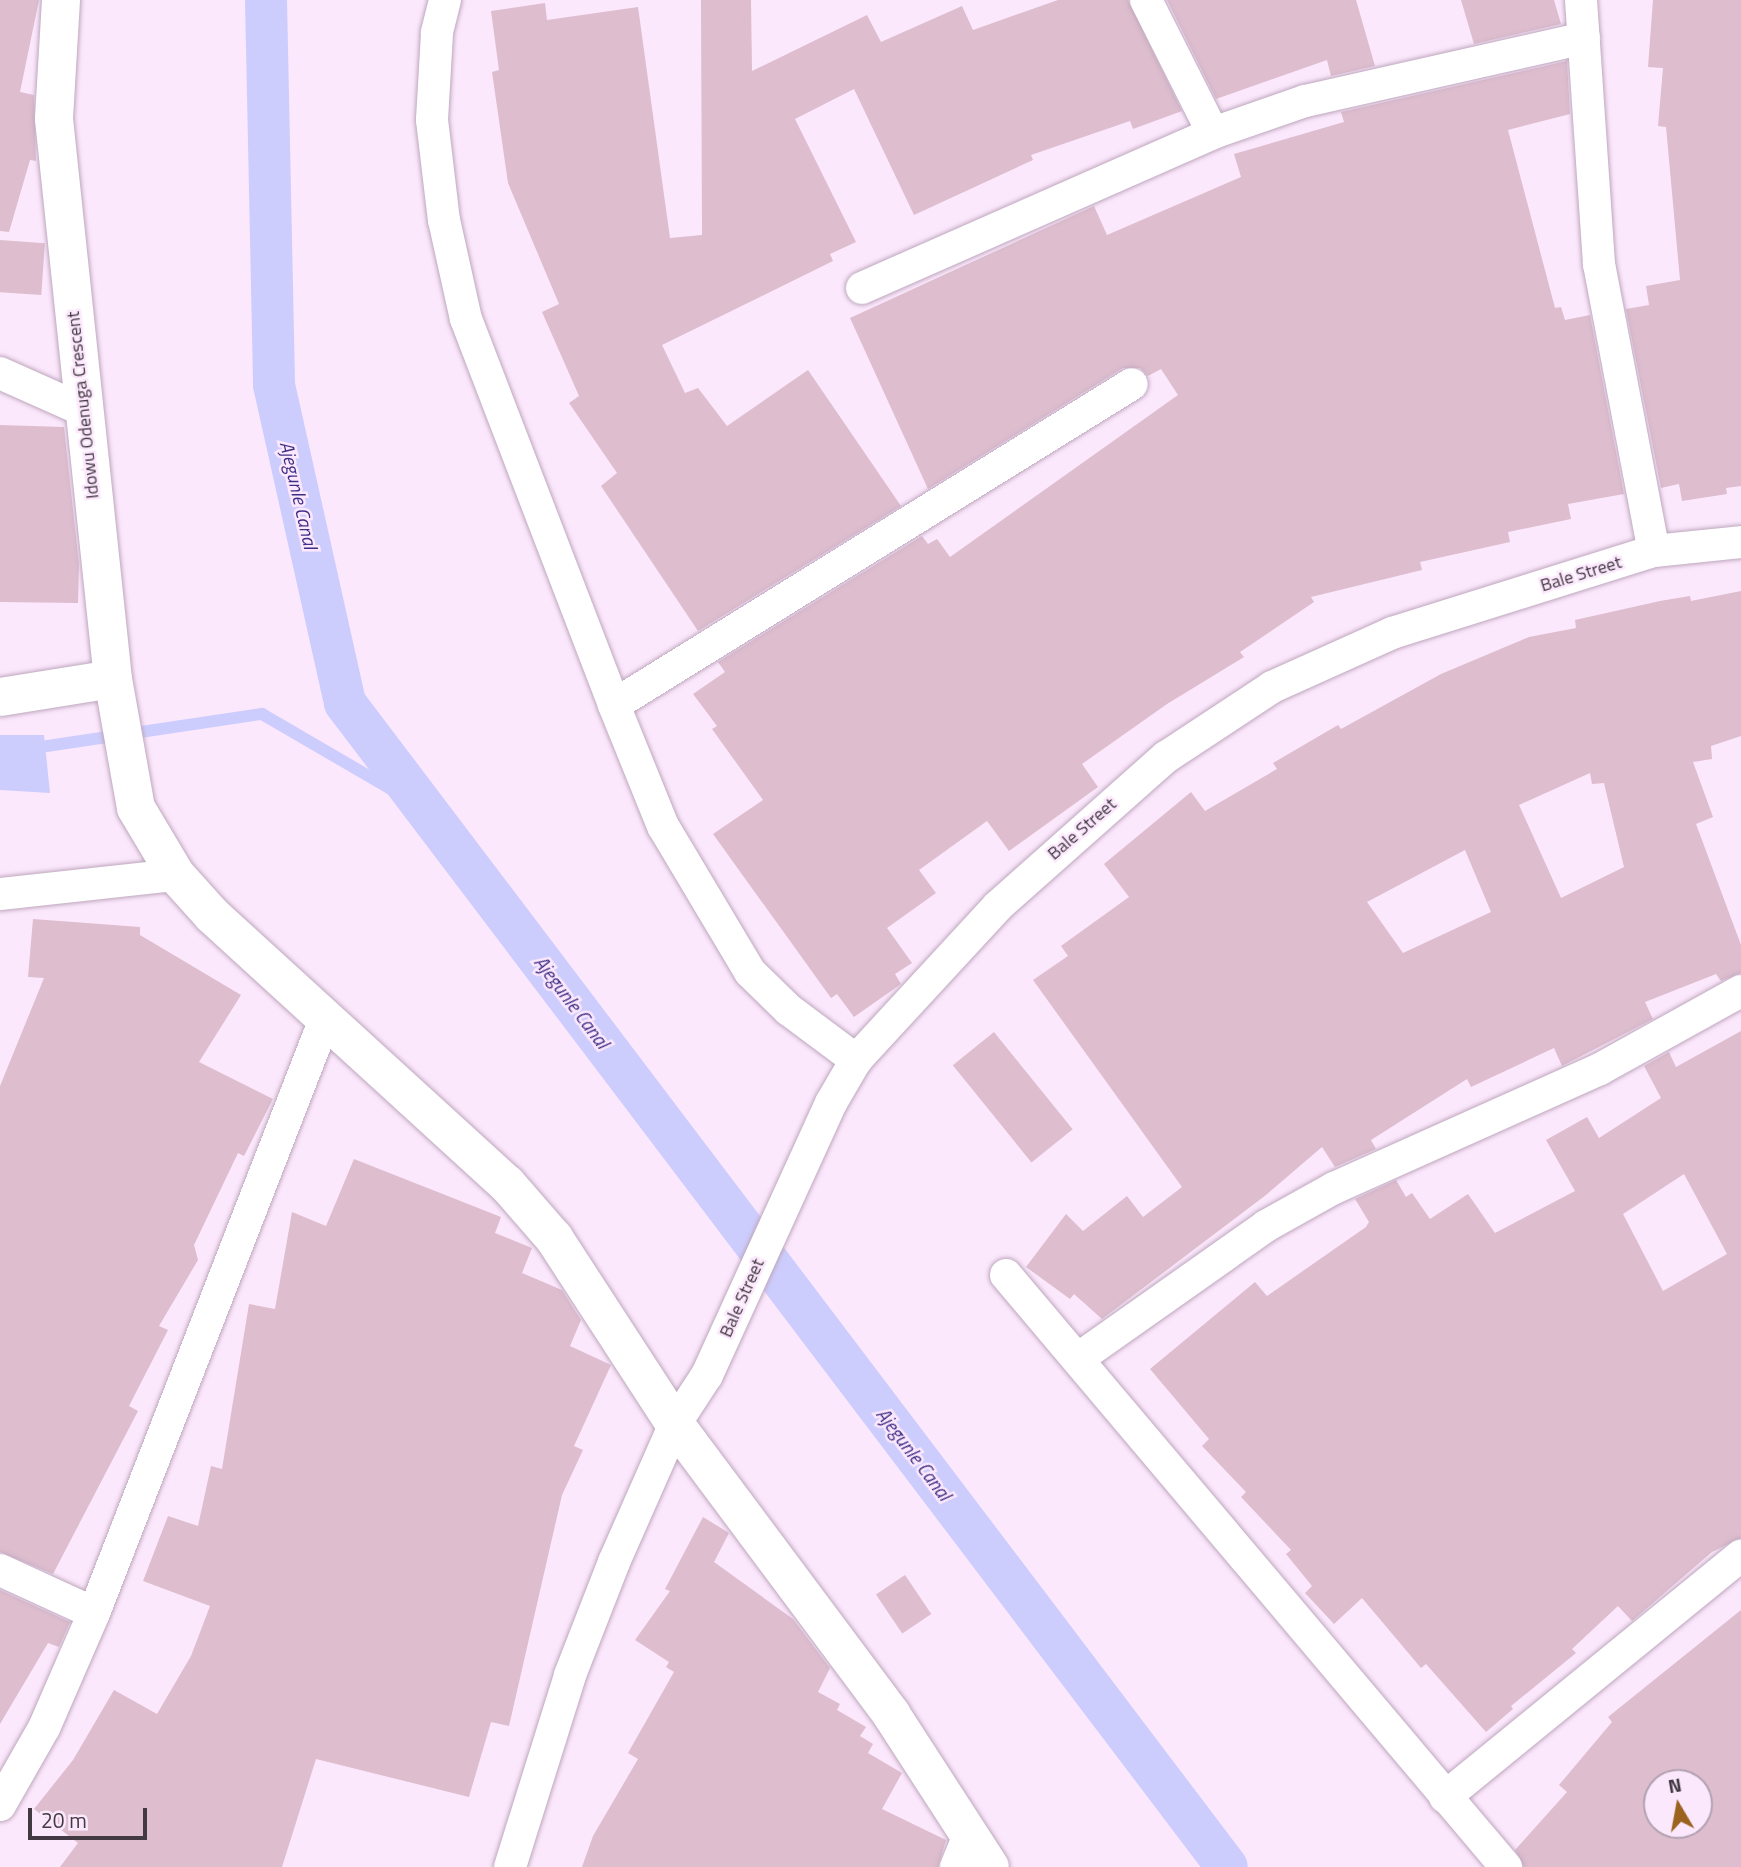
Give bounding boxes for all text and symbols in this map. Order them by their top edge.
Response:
street label: Idowu Odenuga Crescent [62,310,104,500]
water label: Ajegunle Canal [276,439,322,551]
street label: Bale Street [1538,551,1624,597]
street label: Bale Street [1043,793,1121,865]
water label: Ajegunle Canal [530,951,614,1053]
street label: Bale Street [715,1255,769,1341]
water label: Ajegunle Canal [872,1403,956,1505]
north arrow [1643,1769,1713,1839]
text: N [1666,1769,1684,1800]
scale bar [32,1794,150,1838]
text: 20 m [41,1804,87,1836]

